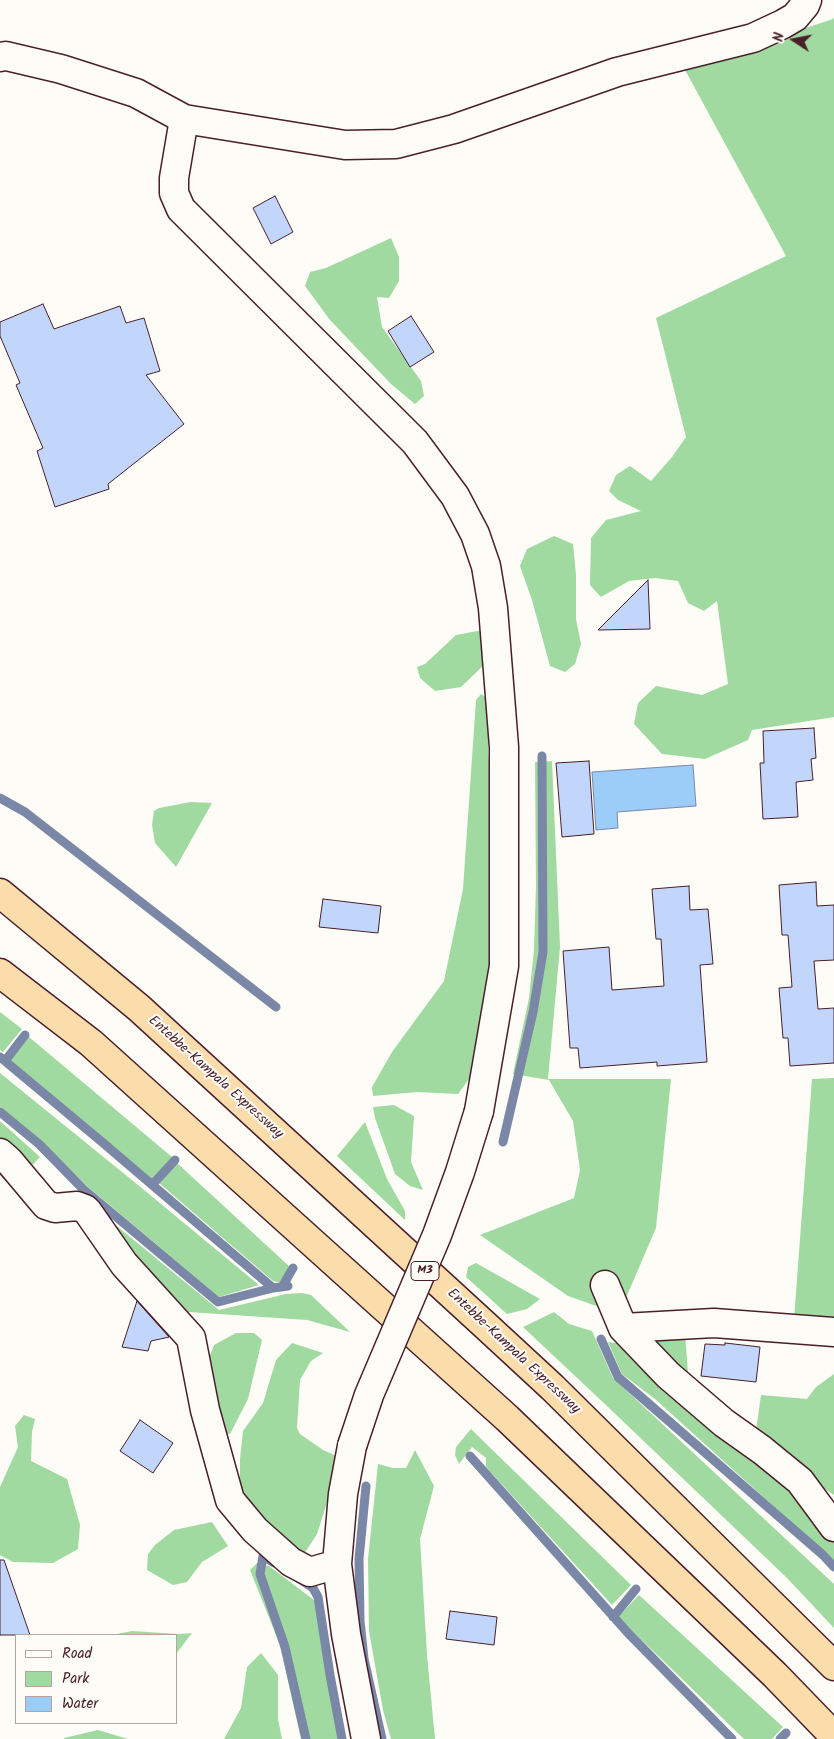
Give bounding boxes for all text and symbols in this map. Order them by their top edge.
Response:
north arrow [769,15,819,65]
text: N [768,31,791,44]
street label: Entebbe-Kampala Expressway [144,1013,286,1143]
road number: M3 [411,1262,439,1280]
street label: Entebbe-Kampala Expressway [443,1286,583,1418]
legend [15,1634,178,1724]
text: Road [62,1642,92,1666]
text: Park [62,1667,89,1691]
text: Water [62,1692,98,1716]

